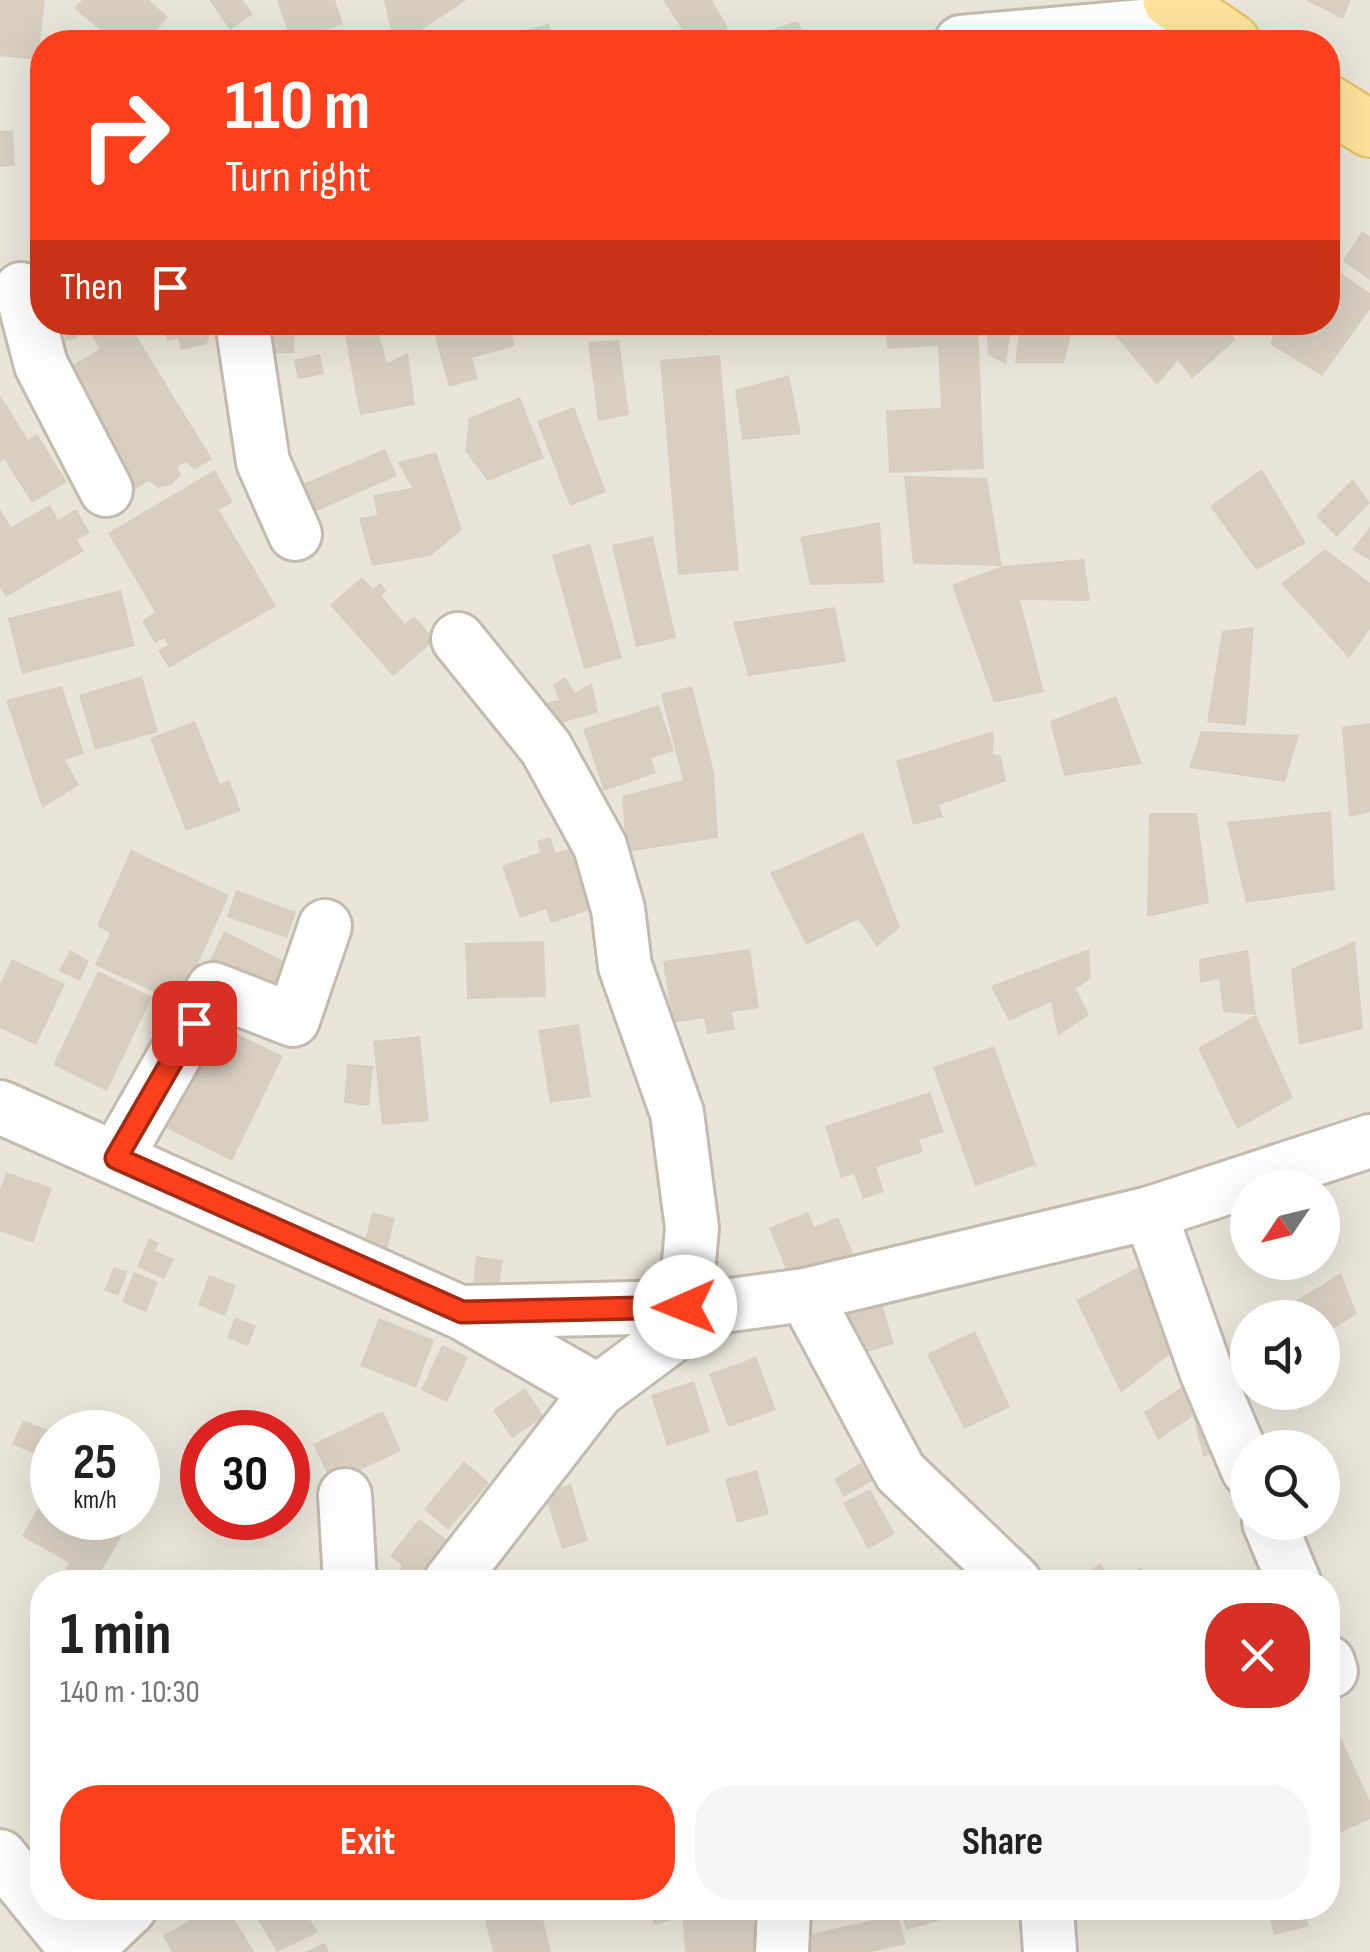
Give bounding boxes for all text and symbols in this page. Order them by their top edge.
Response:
text: 110 m [225,65,371,149]
icon: right [60,70,190,200]
text: Turn right [225,150,371,205]
icon: arrive [143,260,198,315]
text: Then [60,265,123,310]
pin [152,981,237,1066]
icon: arrive [167,996,222,1051]
north arrow [1230,1170,1340,1280]
map controls [1230,1170,1340,1540]
position arrow [633,1255,737,1359]
button: sound [1230,1300,1340,1410]
speed limit sign: 30 [180,1410,310,1540]
button: search [1230,1430,1340,1540]
text: 25 [73,1433,117,1493]
text: km/h [73,1485,117,1516]
text: 1 min [60,1599,172,1671]
button: close [1205,1603,1310,1708]
text: 140 m · 10:30 [60,1673,200,1712]
button: Exit [60,1785,675,1900]
button: Share [695,1785,1310,1900]

